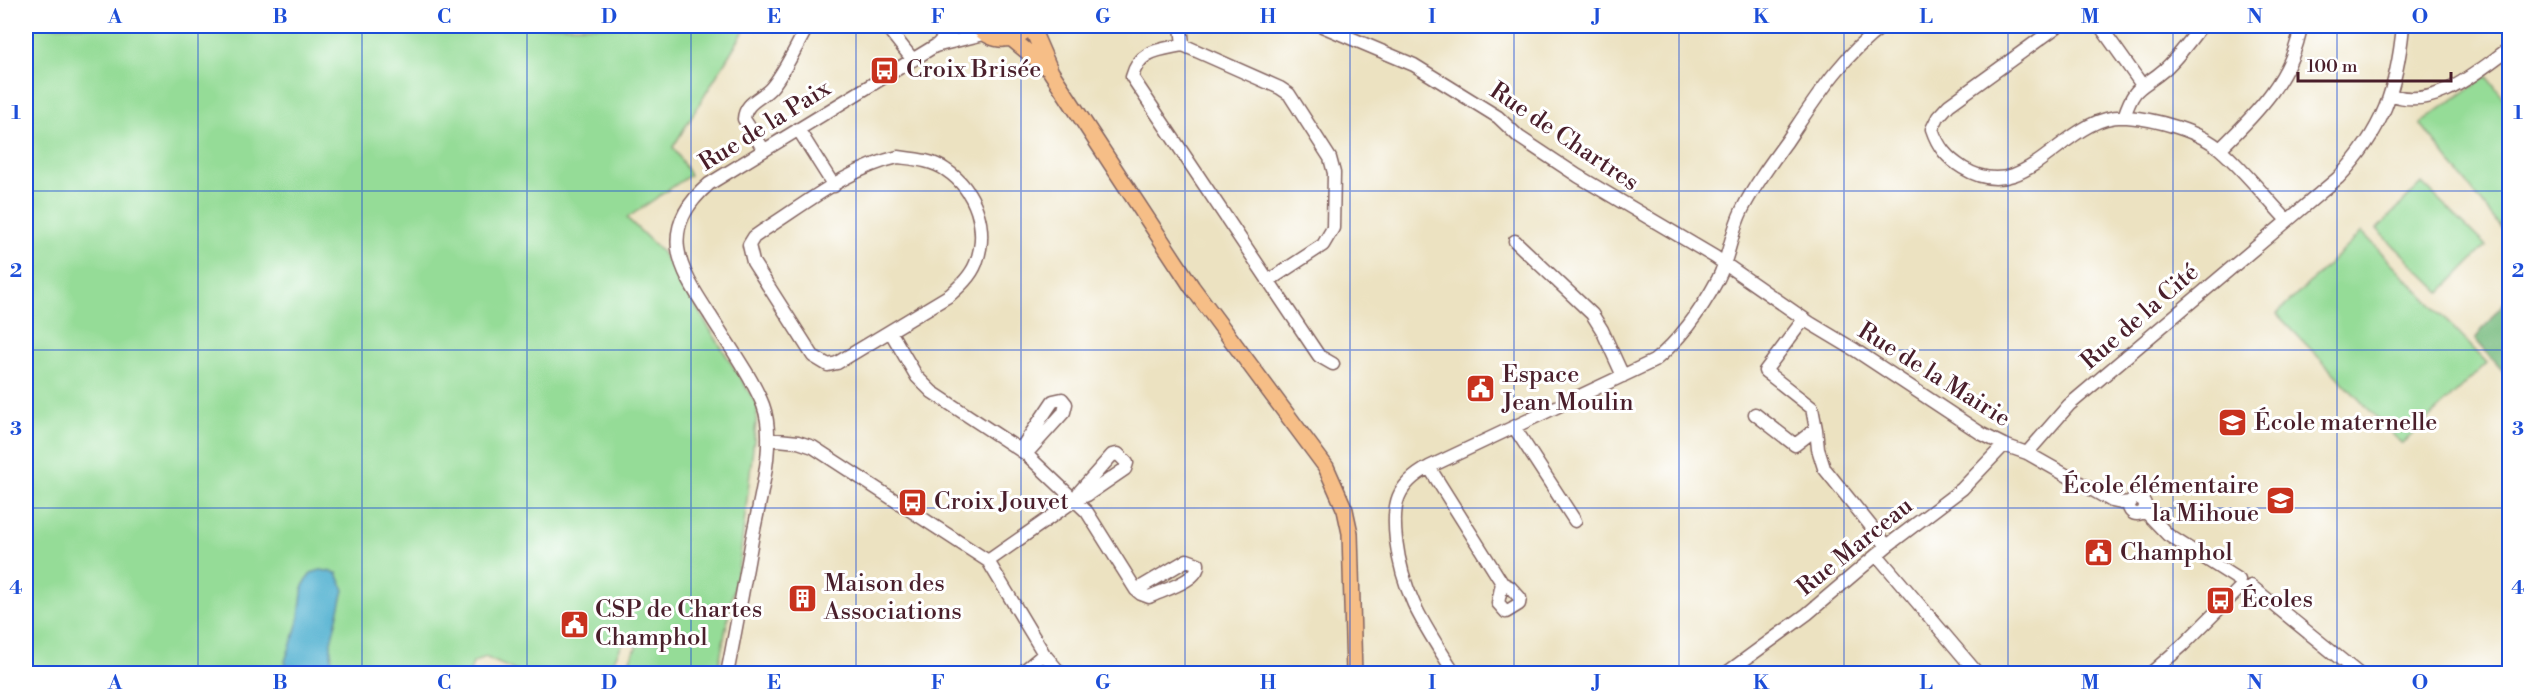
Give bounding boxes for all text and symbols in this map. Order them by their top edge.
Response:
text: A [107,5,123,30]
text: B [272,5,288,30]
text: C [437,5,451,30]
text: D [601,5,617,30]
text: E [767,5,781,30]
text: F [931,5,945,30]
text: G [1095,5,1111,30]
text: H [1260,5,1277,30]
text: I [1428,5,1436,30]
text: J [1590,5,1601,30]
text: K [1753,5,1770,30]
text: L [1919,5,1933,30]
text: M [2081,5,2100,30]
text: N [2247,5,2263,30]
text: O [2412,5,2428,30]
scale bar [2298,45,2451,83]
bus stop icon: Croix Brisée [869,54,901,86]
place label: Croix Brisée [906,55,1041,85]
text: 100 m [2307,55,2358,78]
street label: Rue de la Paix [694,73,837,178]
street label: Rue de Chartres [1484,76,1644,198]
text: 1 [11,101,21,126]
text: 1 [2513,101,2523,126]
street label: Rue de la Cité [2075,258,2205,376]
text: 2 [10,259,22,284]
text: 2 [2512,259,2524,284]
street label: Rue de la Mairie [1852,316,2016,434]
place label: Espace Jean Moulin [1501,360,1634,418]
public building icon: Espace Jean Moulin [1465,373,1497,405]
school or university icon: École maternelle [2217,407,2249,439]
place label: École maternelle [2254,407,2437,438]
text: 3 [10,417,22,442]
text: 3 [2512,417,2524,442]
place label: École élémentaire la Mihoue [2063,470,2259,529]
school or university icon: École élémentaire la Mihoue [2264,484,2296,516]
bus stop icon: Croix Jouvet [897,486,929,518]
place label: Croix Jouvet [934,487,1069,517]
street label: Rue Marceau [1791,491,1919,603]
public building icon: Champhol [2083,537,2115,569]
place label: Champhol [2120,538,2233,568]
place label: Maison des Associations [823,569,962,627]
text: 4 [9,576,23,601]
text: 4 [2511,576,2525,601]
building icon: Maison des Associations [787,582,819,614]
bus stop icon: Écoles [2204,584,2236,616]
place label: Écoles [2241,584,2313,615]
place label: CSP de Chartes Champhol [595,595,762,653]
public building icon: CSP de Chartes Champhol [558,608,590,640]
text: A [107,671,123,696]
text: B [272,671,288,696]
text: C [437,671,451,696]
text: D [601,671,617,696]
text: E [767,671,781,696]
text: F [931,671,945,696]
text: G [1095,671,1111,696]
text: H [1260,671,1277,696]
text: I [1428,671,1436,696]
text: J [1590,671,1601,696]
text: K [1753,671,1770,696]
text: L [1919,671,1933,696]
text: M [2081,671,2100,696]
text: N [2247,671,2263,696]
text: O [2412,671,2428,696]

